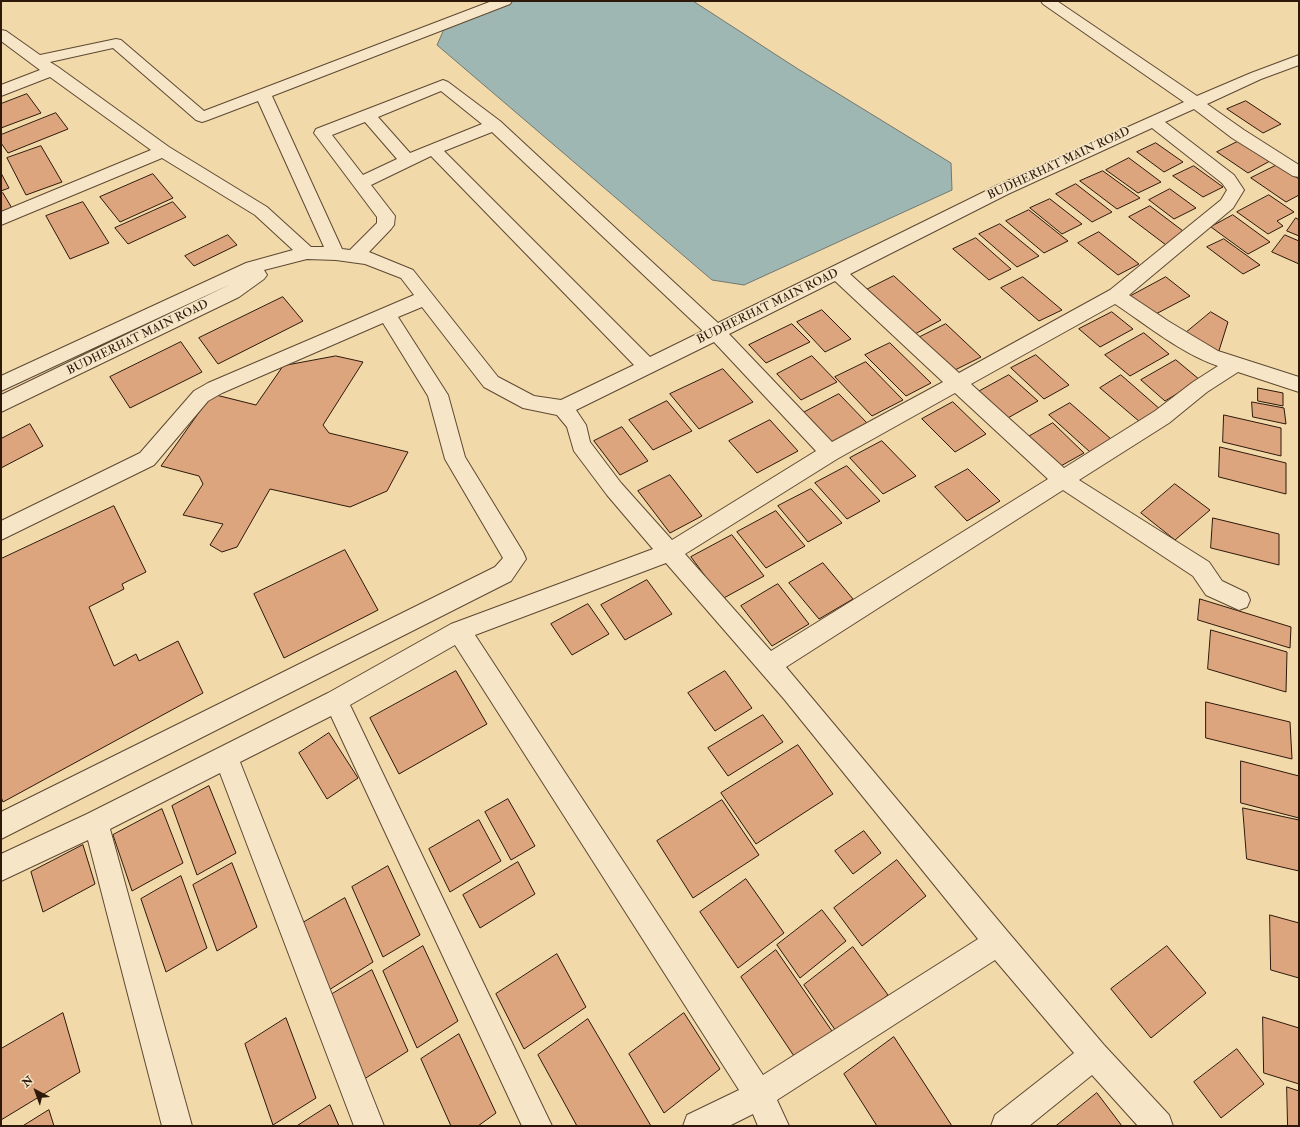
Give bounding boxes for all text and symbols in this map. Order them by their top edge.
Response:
street label: BUDHERHAT MAIN ROAD [985,125,1133,203]
street label: BUDHERHAT MAIN ROAD [695,266,841,348]
street label: BUDHERHAT MAIN ROAD [65,297,211,379]
north arrow [16,1071,56,1111]
text: N [20,1073,36,1090]

